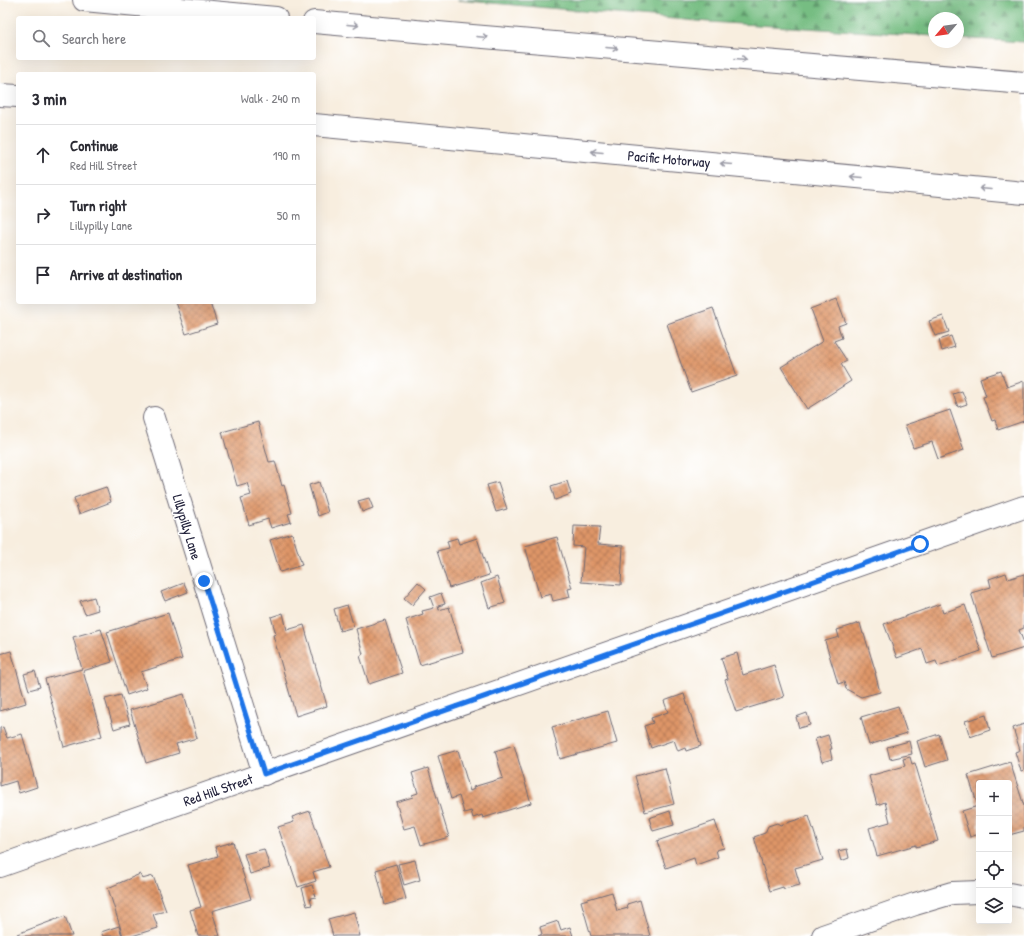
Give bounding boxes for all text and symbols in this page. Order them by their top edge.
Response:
north arrow [928,12,964,48]
search box [16,16,316,60]
one-way arrow [346,22,359,29]
icon: search [30,27,52,49]
text: Search here [62,28,126,49]
one-way arrow [475,34,488,41]
one-way arrow [605,45,618,52]
one-way arrow [734,56,747,63]
text: 3 min [32,87,67,110]
text: Walk · 240 m [241,89,300,107]
text: Continue [70,135,118,156]
icon: ahead [32,144,54,166]
street label: Pacific Motorway [627,145,711,173]
text: 190 m [273,146,300,164]
one-way arrow [591,148,604,156]
text: Red Hill Street [70,156,137,174]
one-way arrow [720,161,733,168]
one-way arrow [850,173,863,180]
one-way arrow [979,186,992,193]
text: Turn right [70,195,126,216]
icon: right [32,204,54,226]
text: 50 m [277,206,300,224]
text: Lillypilly Lane [70,216,132,234]
icon: arrive [32,264,54,286]
text: Arrive at destination [70,264,182,285]
street label: Lillypilly Lane [168,492,207,562]
route start [911,535,929,553]
route end [195,572,213,590]
street label: Red Hill Street [181,769,255,810]
map controls [976,780,1012,924]
button: + [976,780,1012,816]
button: − [976,816,1012,852]
button: locate [976,852,1012,888]
button: layers [976,888,1012,924]

